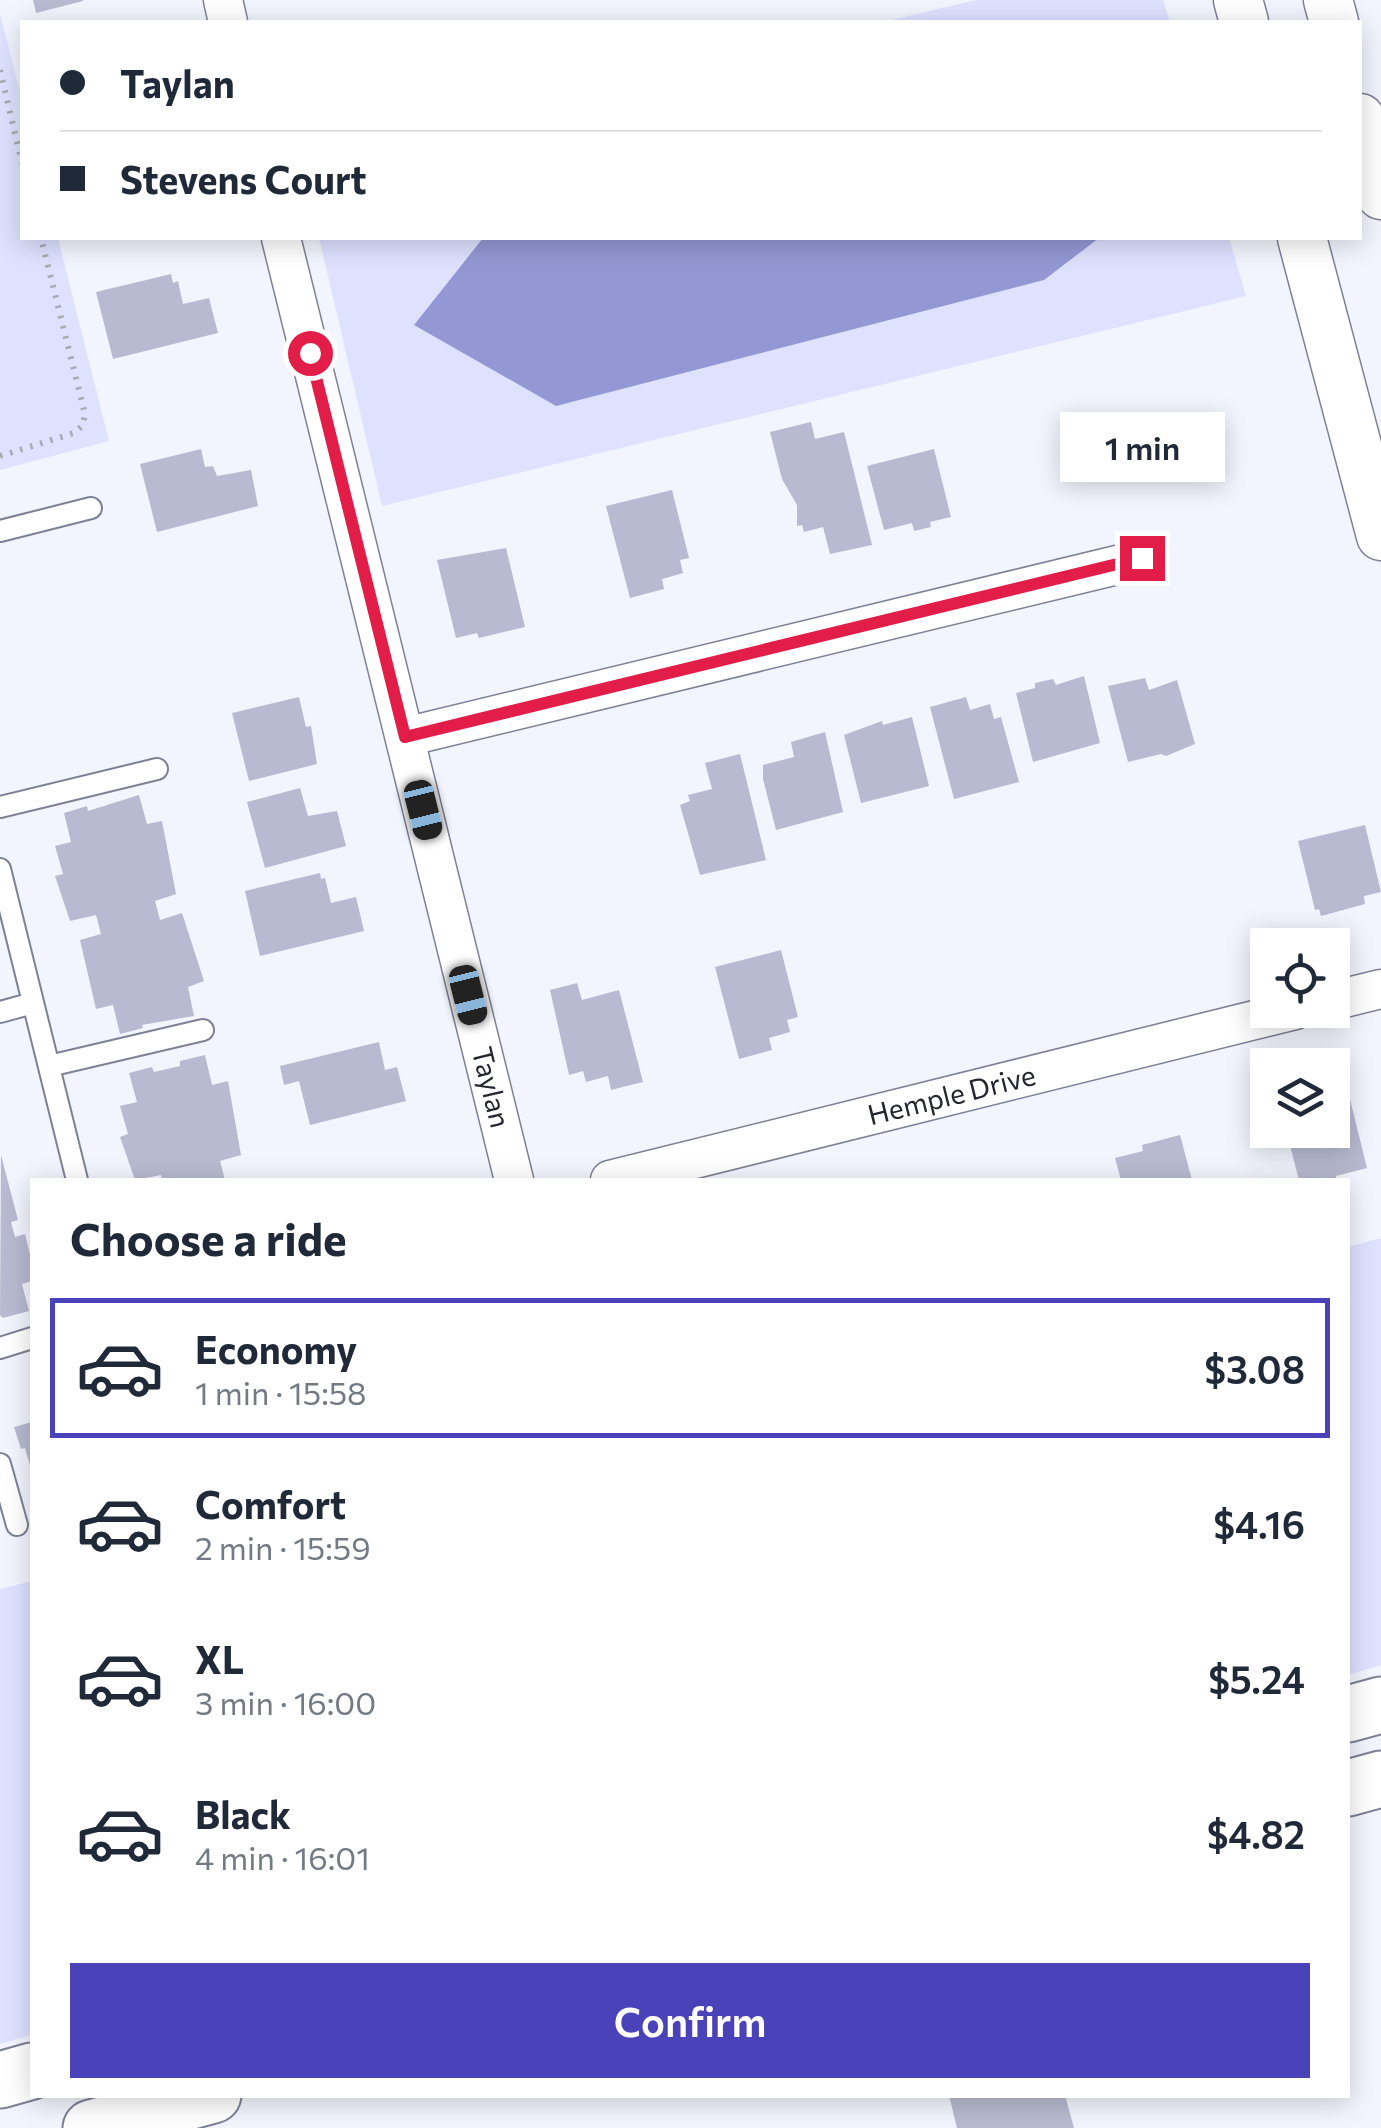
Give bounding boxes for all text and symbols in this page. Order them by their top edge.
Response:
text: Taylan [120,59,235,106]
text: Stevens Court [120,155,367,202]
route start [288,331,333,376]
callout: 1 min [1060,413,1224,483]
text: 1 min [1105,427,1180,467]
route end [1120,536,1165,581]
car [401,777,445,843]
map controls [1250,928,1350,1148]
button: locate [1250,928,1350,1028]
car [446,962,490,1028]
street label: Taylan [466,1043,518,1131]
button: layers [1250,1048,1350,1148]
street label: Hemple Drive [864,1057,1039,1131]
text: Choose a ride [70,1210,347,1265]
icon: car [75,1323,165,1413]
text: Economy [195,1325,357,1372]
text: $3.08 [1204,1345,1305,1392]
text: 1 min · 15:58 [195,1372,367,1412]
icon: car [75,1478,165,1568]
text: Comfort [195,1480,346,1527]
text: $4.16 [1213,1500,1305,1547]
text: 2 min · 15:59 [195,1527,371,1567]
icon: car [75,1633,165,1723]
text: XL [195,1635,244,1682]
text: $5.24 [1208,1655,1305,1702]
text: 3 min · 16:00 [195,1682,376,1722]
icon: car [75,1788,165,1878]
text: Black [195,1790,291,1837]
text: $4.82 [1207,1810,1305,1857]
text: 4 min · 16:01 [195,1837,370,1877]
button: Confirm [70,1963,1310,2078]

